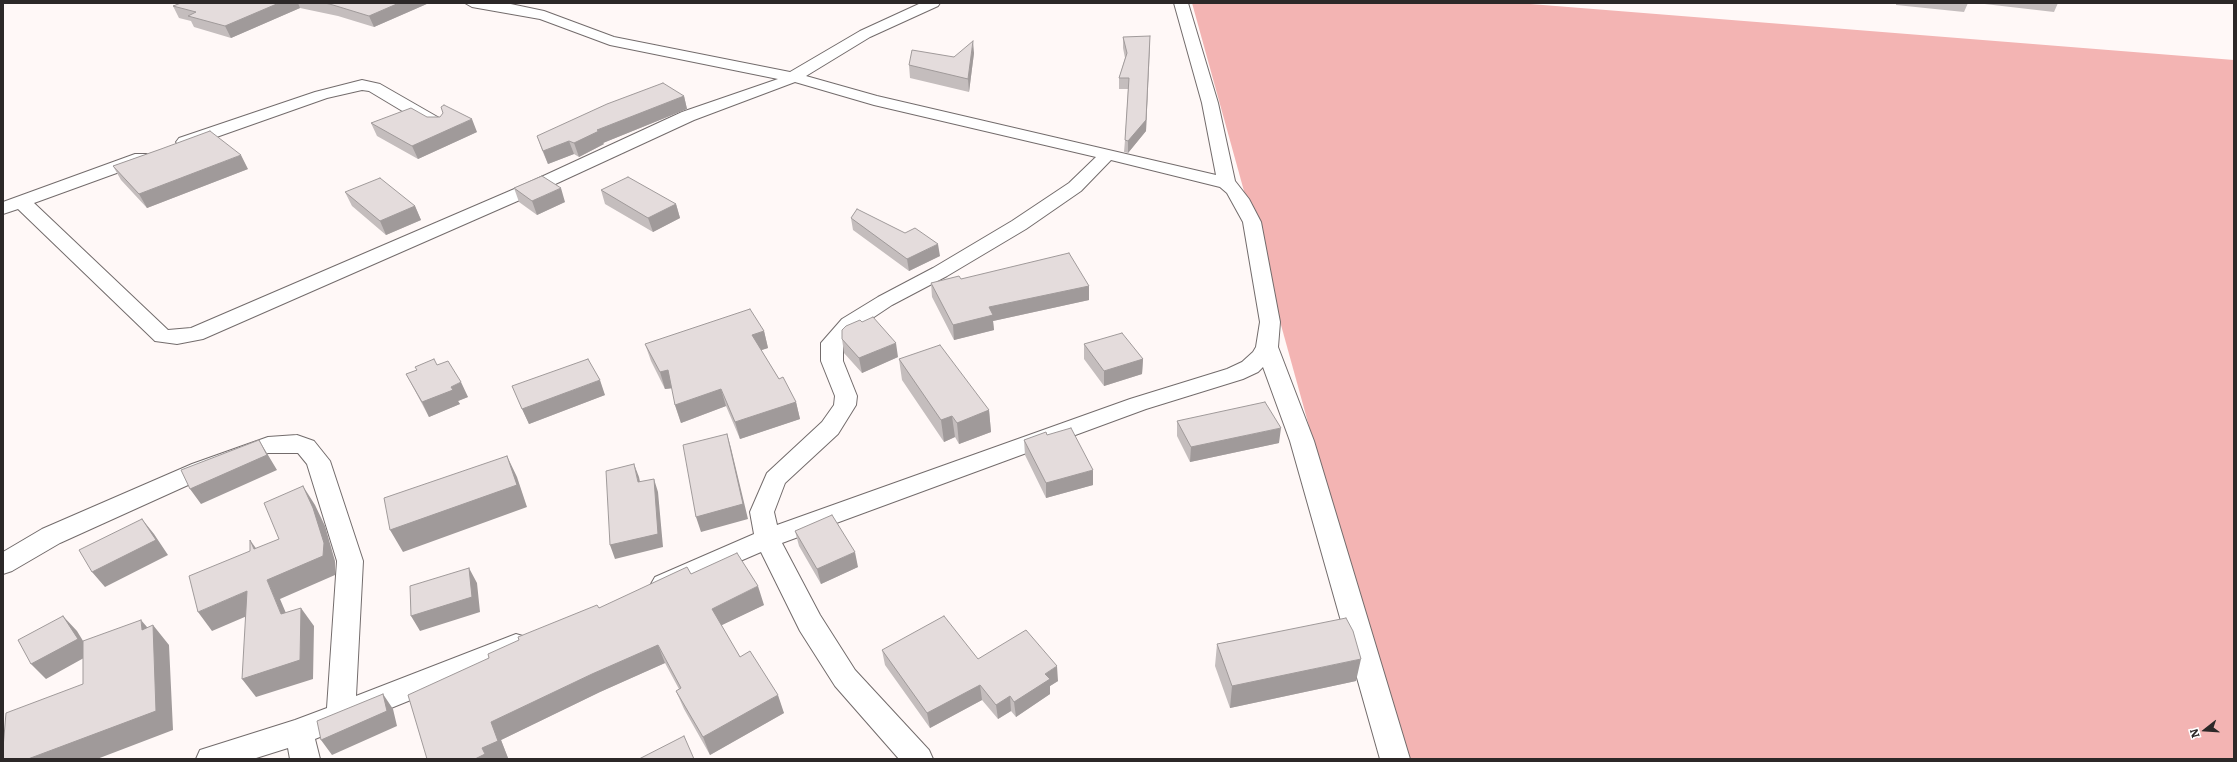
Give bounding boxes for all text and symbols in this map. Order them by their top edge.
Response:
north arrow [2185,710,2225,750]
text: N [2185,727,2203,740]

